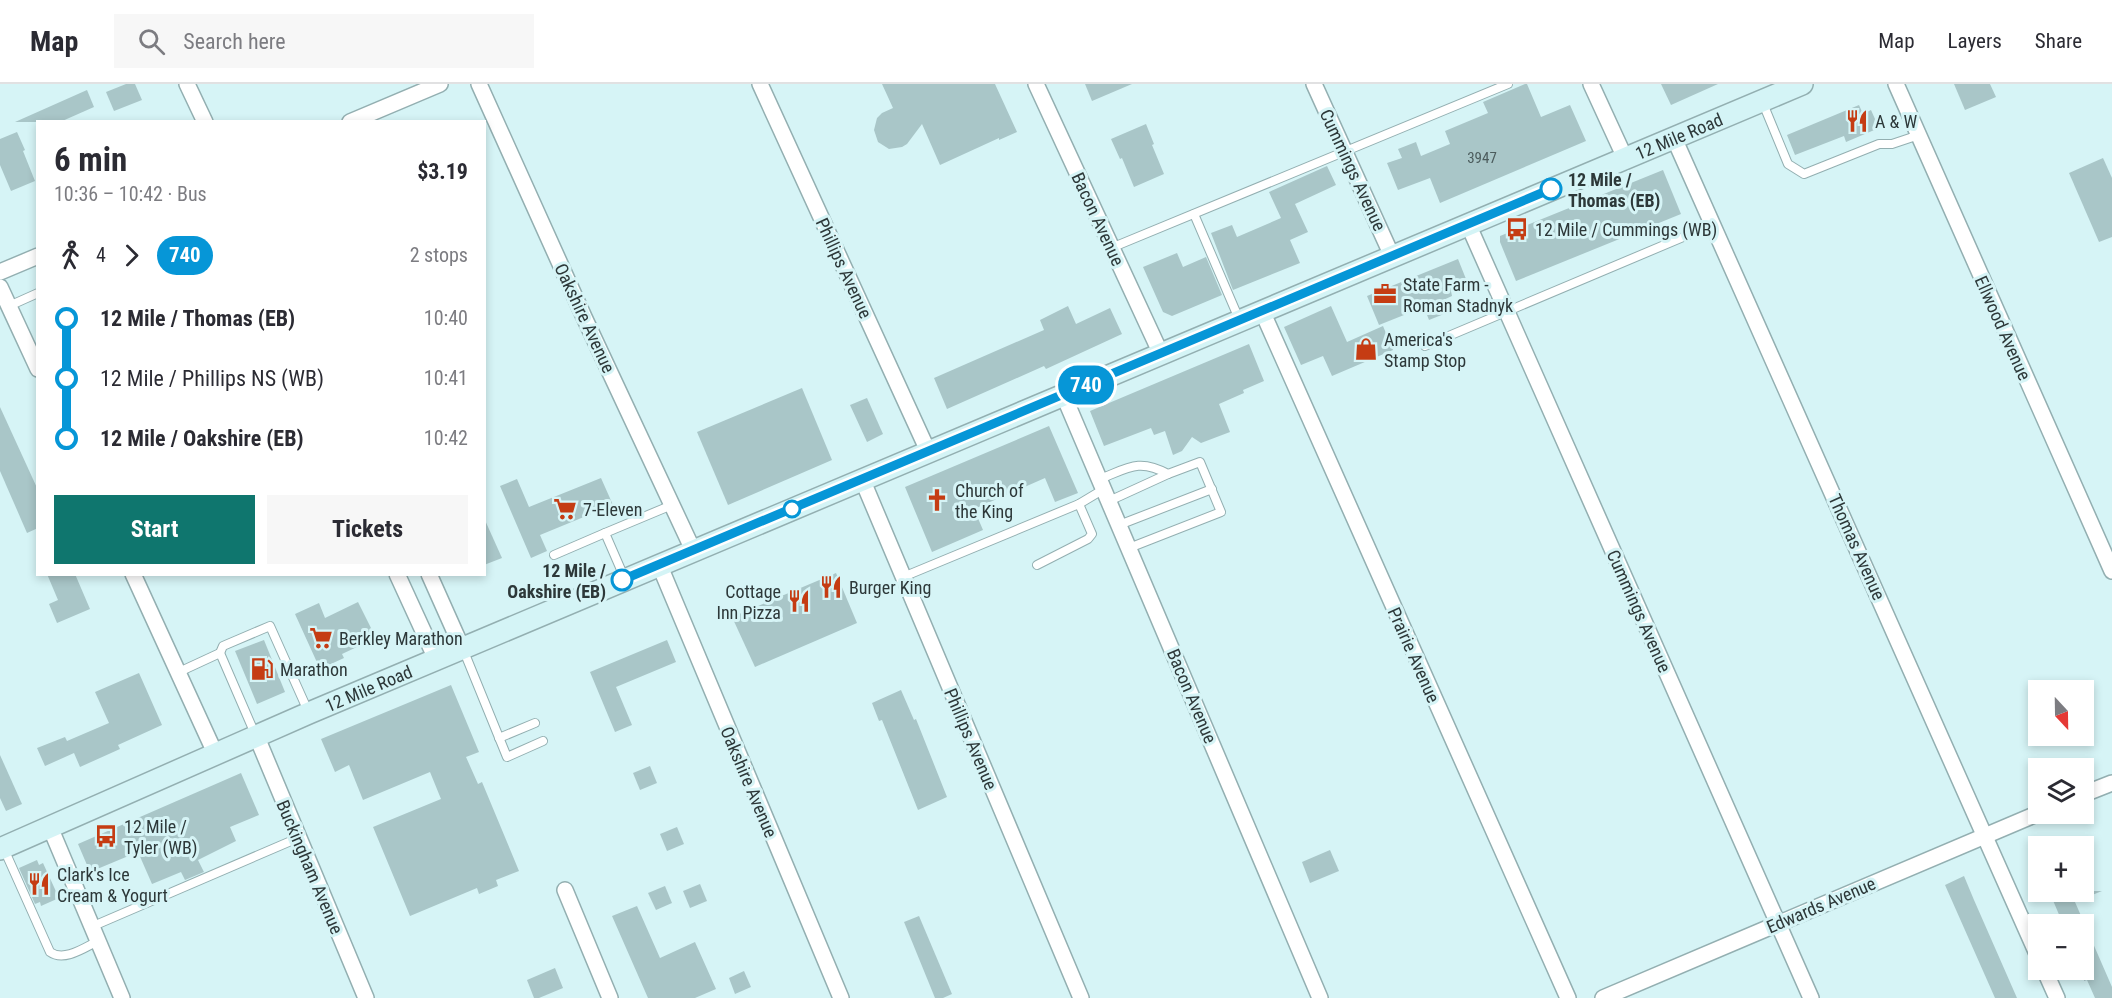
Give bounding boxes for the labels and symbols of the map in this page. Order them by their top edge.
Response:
street label: Cummings Avenue [1316,106,1390,234]
street label: 12 Mile Road [1632,108,1726,164]
restaurant icon: A & W [1844,108,1870,134]
place label: A & W [1875,111,1917,132]
house number: 3947 [1467,149,1497,167]
street label: Bacon Avenue [1067,169,1129,269]
place label: 12 Mile / Thomas (EB) [1568,169,1660,212]
marker: 12 Mile / Thomas (EB) [1540,178,1562,200]
street label: Phillips Avenue [812,215,876,321]
bus stop icon: 12 Mile / Cummings (WB) [1504,216,1530,242]
place label: 12 Mile / Cummings (WB) [1535,219,1717,241]
street label: Oakshire Avenue [550,260,620,376]
street label: Ellwood Avenue [1971,273,2035,383]
place label: State Farm - Roman Stadnyk [1403,274,1513,316]
office icon: State Farm - Roman Stadnyk [1372,281,1398,307]
place label: America's Stamp Stop [1384,329,1466,371]
shop icon: America's Stamp Stop [1353,336,1379,362]
line badge: 740 [1052,366,1120,404]
place label: Church of the King [955,480,1024,522]
church icon: Church of the King [924,487,950,513]
street label: Thomas Avenue [1824,491,1890,603]
supermarket icon: 7-Eleven [552,496,578,522]
place label: 7-Eleven [583,499,643,520]
unlabelled marker [783,500,801,518]
street label: Cummings Avenue [1603,546,1675,676]
place label: 12 Mile / Oakshire (EB) [507,560,606,603]
marker: 12 Mile / Oakshire (EB) [611,569,633,591]
restaurant icon: Burger King [818,574,844,600]
place label: Burger King [849,577,931,598]
place label: Cottage Inn Pizza [716,581,781,623]
restaurant icon: Cottage Inn Pizza [786,588,812,614]
street label: Prairie Avenue [1384,604,1444,706]
supermarket icon: Berkley Marathon [308,625,334,651]
place label: Berkley Marathon [339,628,463,649]
street label: Bacon Avenue [1163,646,1221,746]
fuel station icon: Marathon [249,656,275,682]
place label: Marathon [280,659,348,680]
street label: 12 Mile Road [322,660,415,716]
north arrow [2028,680,2094,746]
street label: Phillips Avenue [940,685,1002,793]
street label: Oakshire Avenue [716,723,782,841]
street label: Buckingham Avenue [272,797,348,937]
place label: 12 Mile / Tyler (WB) [124,816,198,859]
bus stop icon: 12 Mile / Tyler (WB) [93,823,119,849]
place label: Clark's Ice Cream & Yogurt [57,864,168,906]
restaurant icon: Clark's Ice Cream & Yogurt [26,871,52,897]
street label: Edwards Avenue [1763,873,1879,937]

